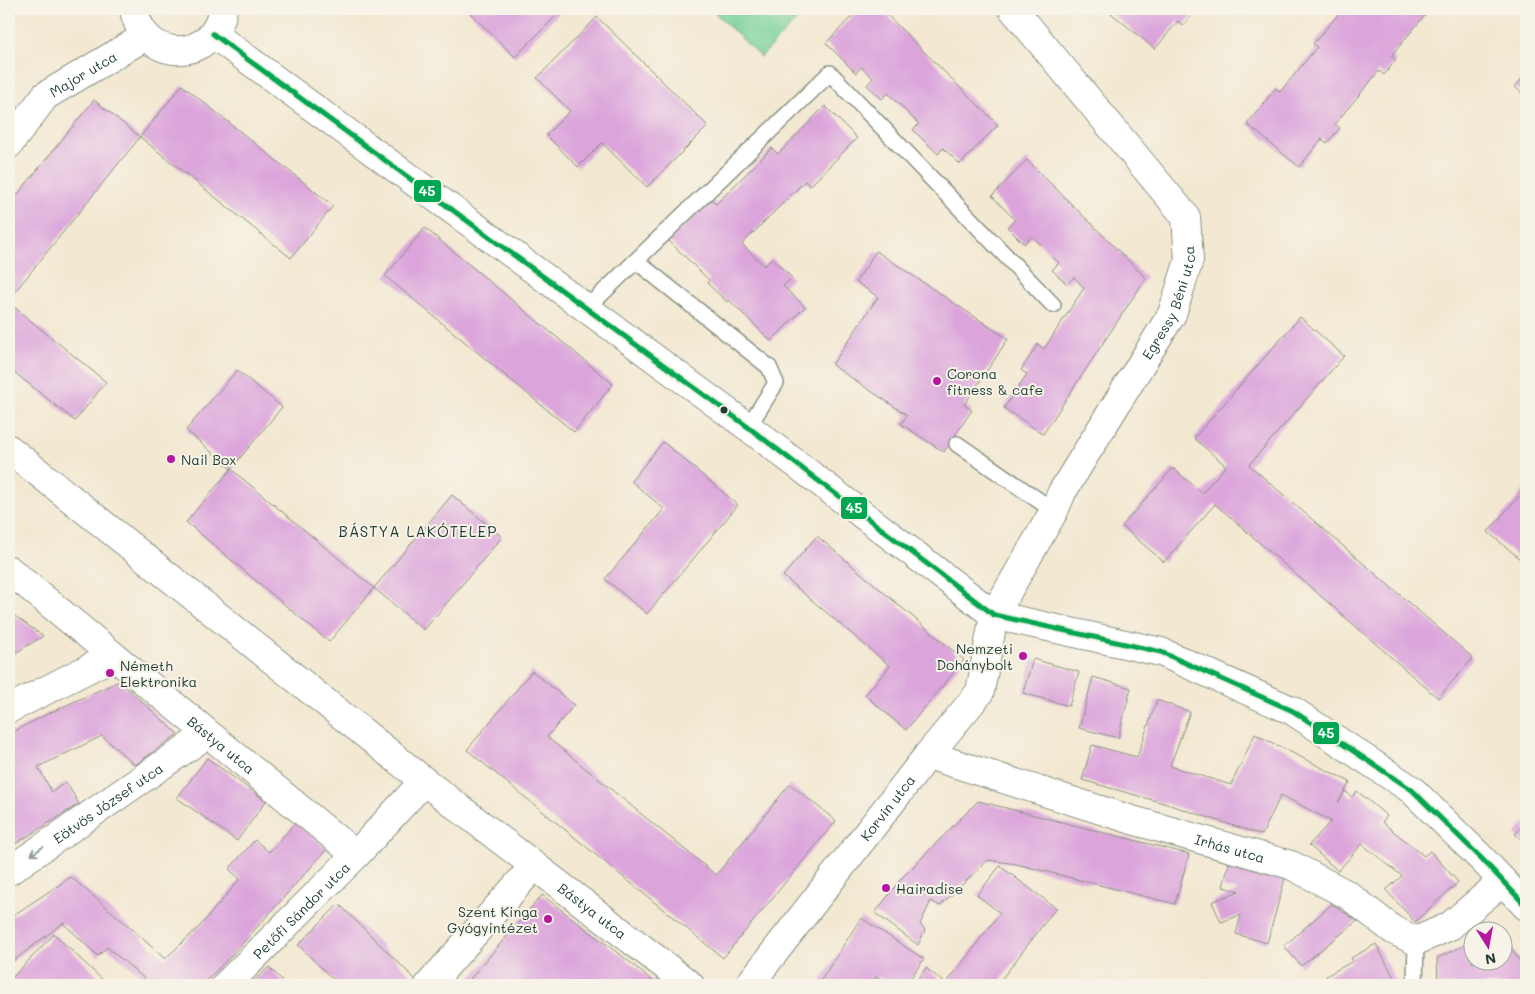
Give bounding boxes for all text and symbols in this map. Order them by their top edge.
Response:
street label: Major utca [46,46,120,101]
line badge: 45 [413,179,442,203]
text: 45 [418,181,436,200]
street label: Egressy Béni utca [1137,245,1199,363]
place label: Corona fitness & cafe [947,364,1043,399]
marker: Corona fitness & cafe [931,375,943,387]
unlabelled marker [719,405,729,415]
place label: Nail Box [181,450,236,469]
marker: Nail Box [165,453,177,465]
line badge: 45 [840,496,868,520]
text: 45 [845,498,863,517]
district label: BÁSTYA LAKÓTELEP [339,521,497,541]
place label: Nemzeti Dohánybolt [937,639,1013,674]
marker: Nemzeti Dohánybolt [1017,650,1029,662]
place label: Németh Elektronika [120,656,197,691]
marker: Németh Elektronika [104,667,116,679]
street label: Bástya utca [184,711,259,778]
line badge: 45 [1312,721,1340,745]
text: 45 [1317,723,1335,742]
street label: Eötvös József utca [49,758,166,847]
street label: Korvin utca [856,771,919,844]
street label: Irhás utca [1193,829,1267,867]
one-way arrow [31,846,45,856]
street label: Petőfi Sándor utca [248,857,354,963]
street label: Bástya utca [554,878,631,943]
place label: Hairadise [896,879,963,898]
marker: Hairadise [880,882,892,894]
place label: Szent Kinga Gyógyintézet [447,902,538,937]
marker: Szent Kinga Gyógyintézet [542,913,554,925]
north arrow [1462,922,1512,972]
text: N [1484,949,1498,970]

